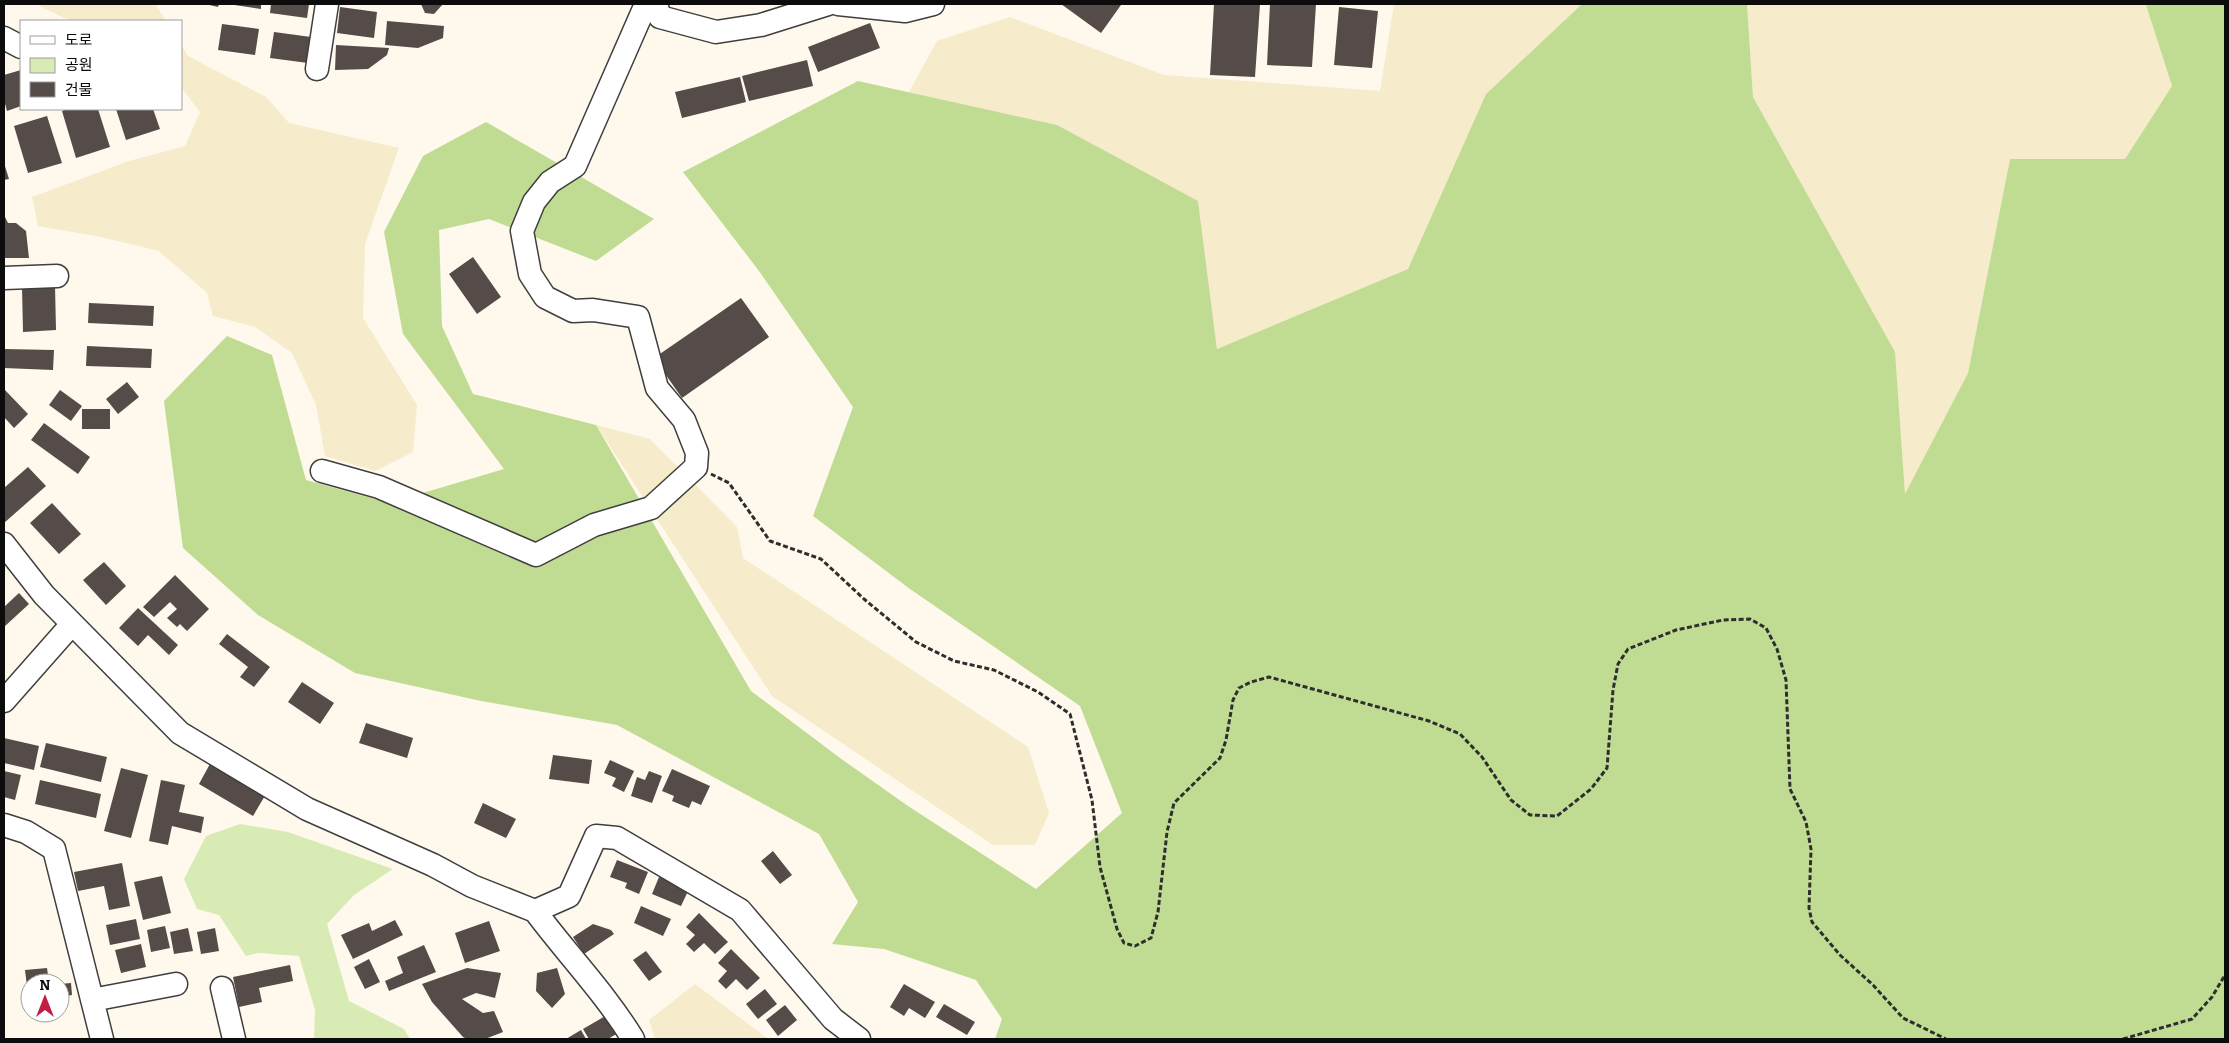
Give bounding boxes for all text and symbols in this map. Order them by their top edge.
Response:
legend [20,20,182,110]
text: 도로 [65,31,93,49]
text: 공원 [65,56,93,74]
text: 건물 [65,81,93,99]
north arrow [20,973,70,1023]
text: N [40,977,51,994]

